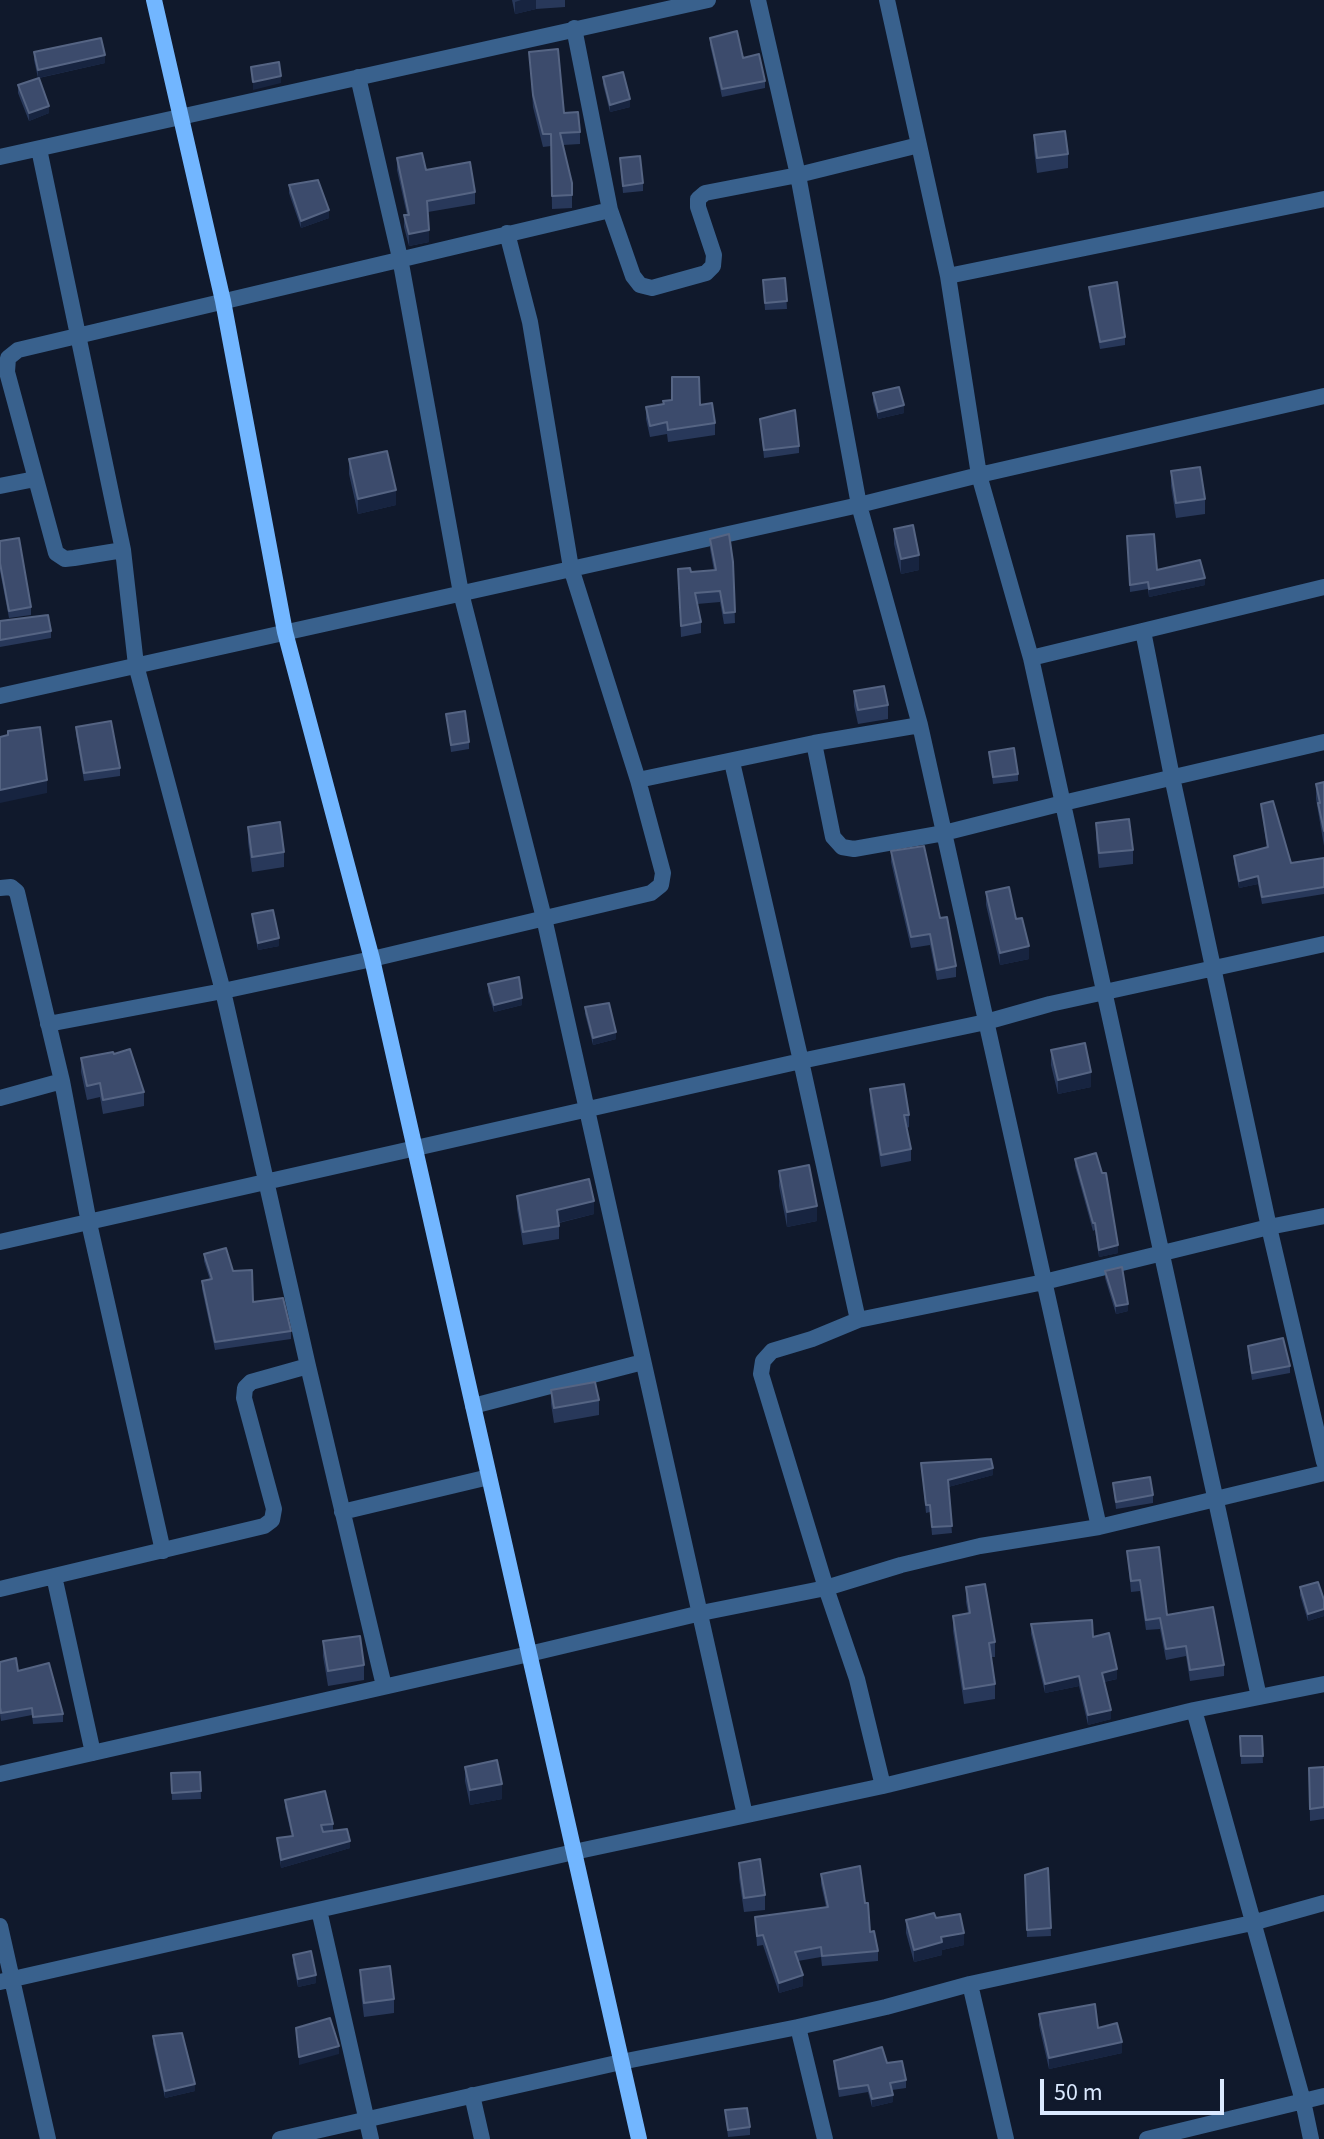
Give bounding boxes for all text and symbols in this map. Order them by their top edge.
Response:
scale bar [1044,2063,1228,2113]
text: 50 m [1054,2075,1103,2110]

